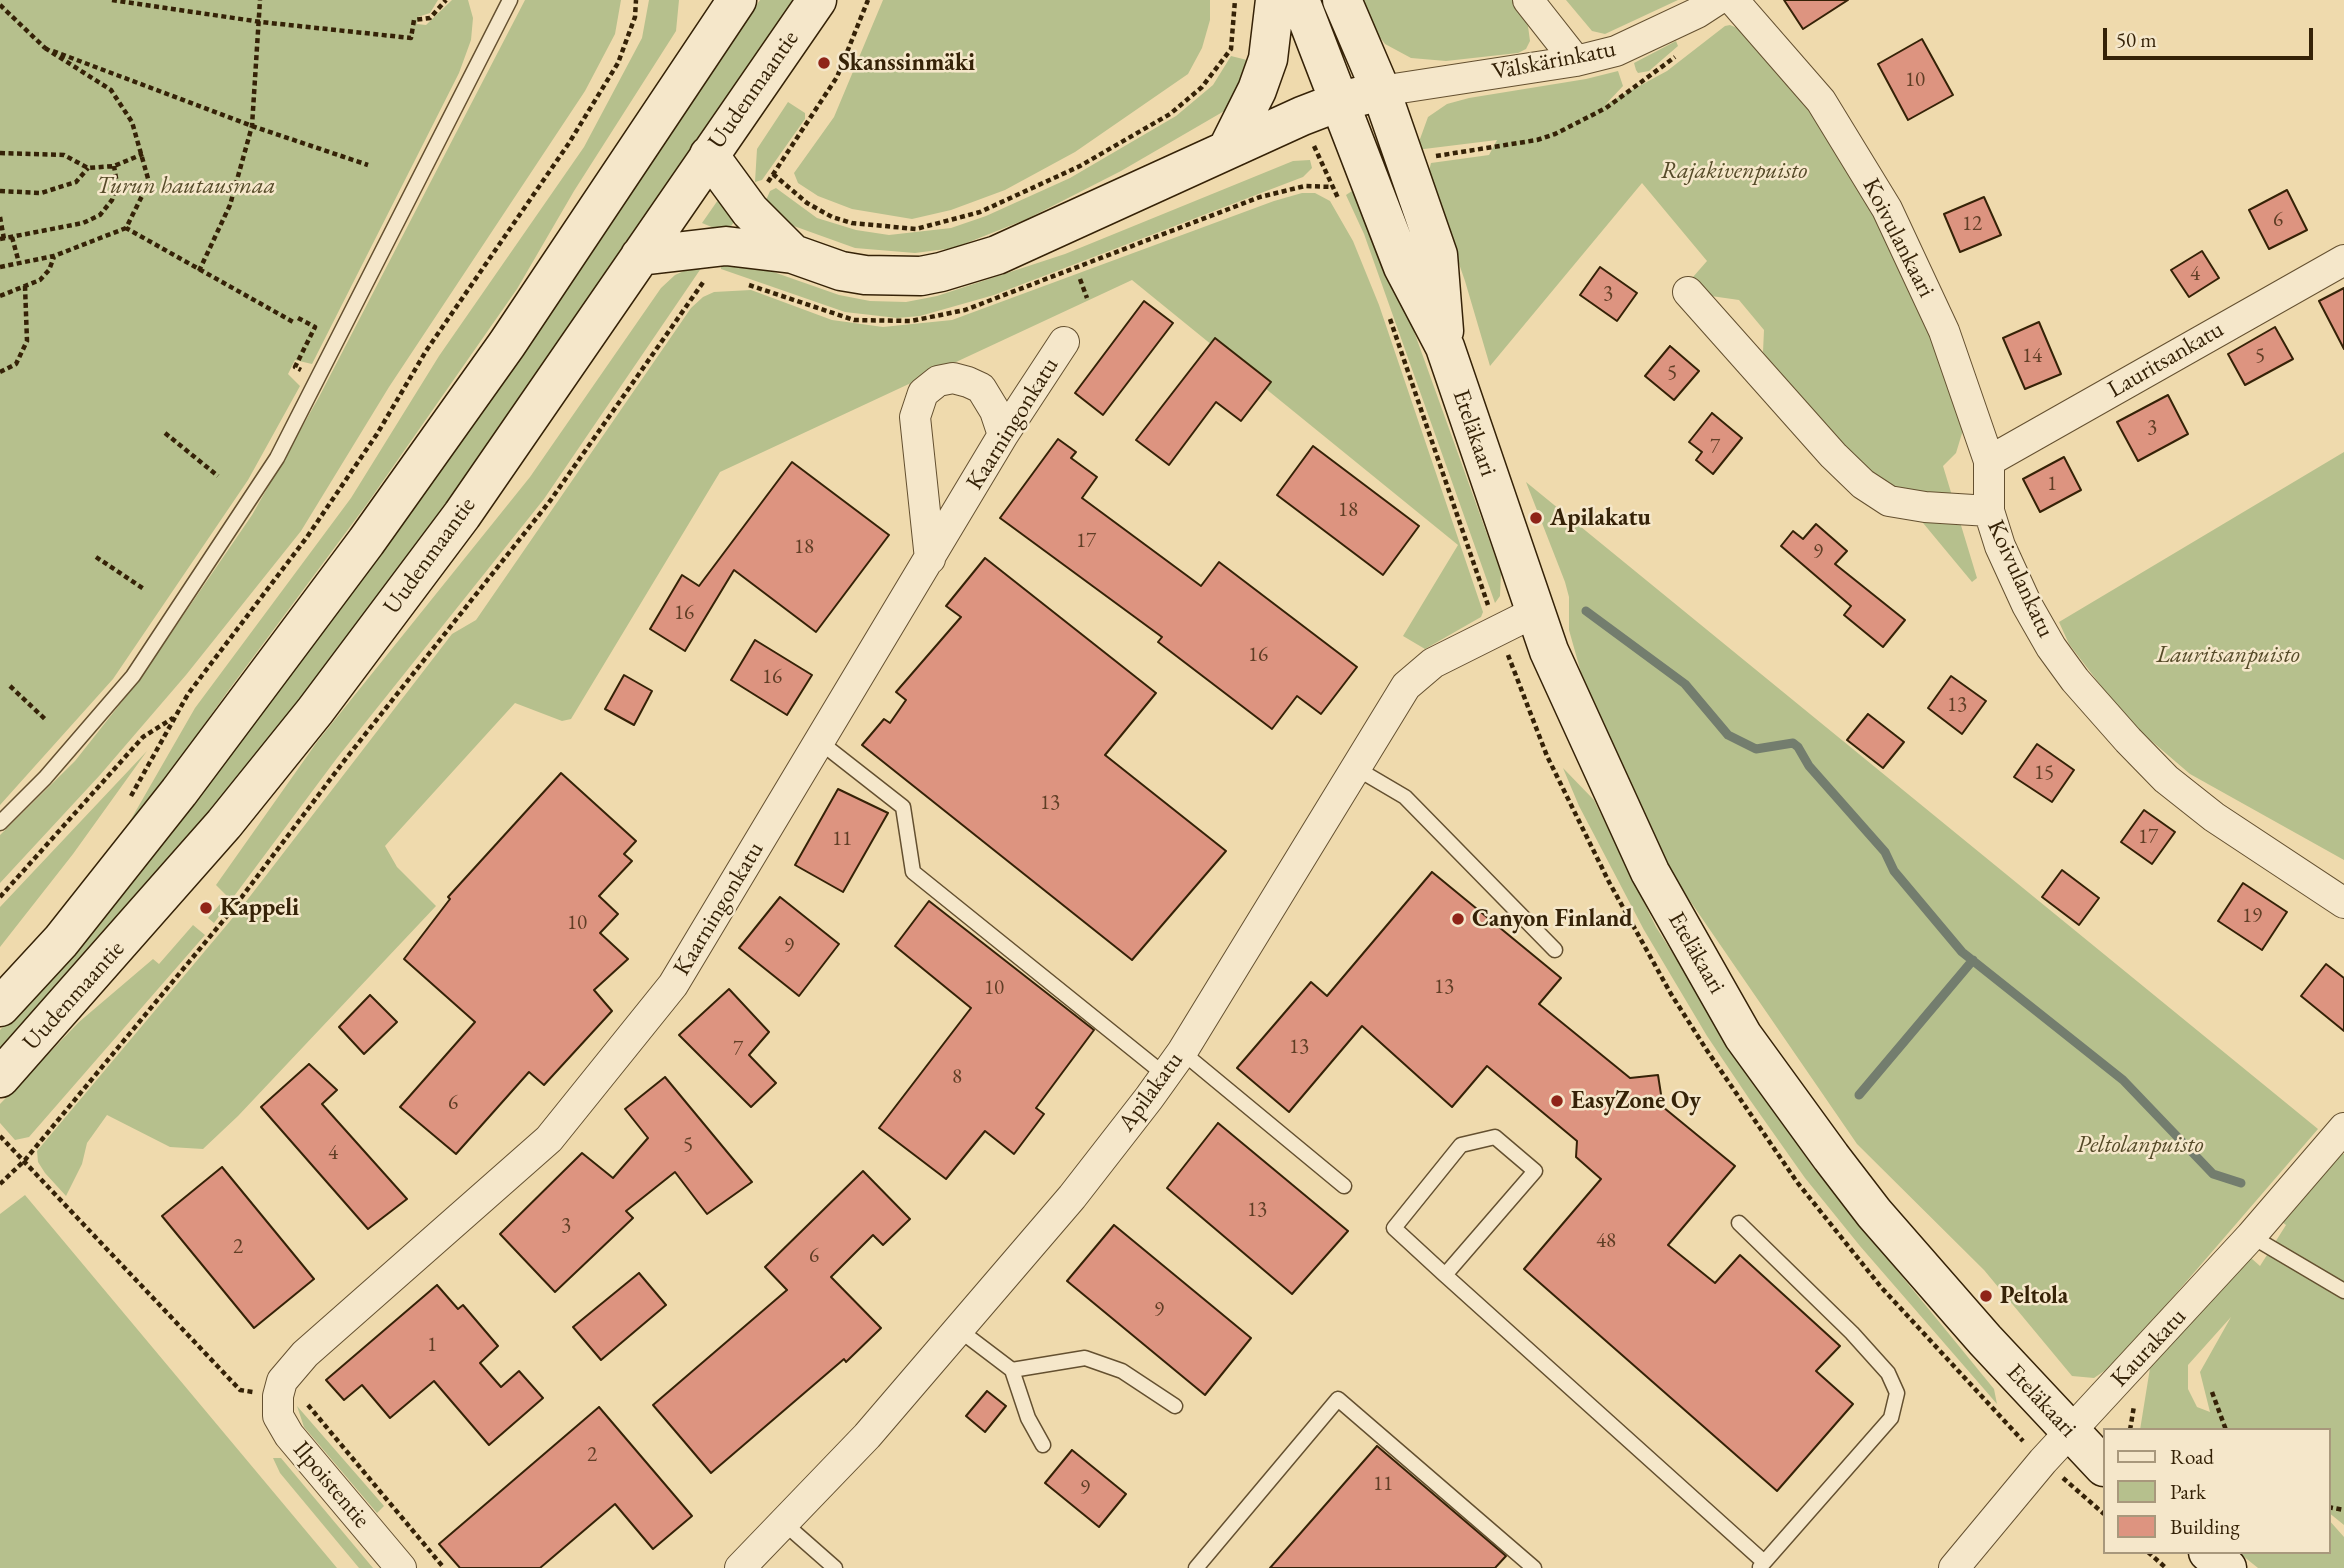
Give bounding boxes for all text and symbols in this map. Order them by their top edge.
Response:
scale bar [2106,14,2316,58]
street label: Uudenmaantie [703,25,805,155]
text: 50 m [2116,26,2157,53]
street label: Välskärinkatu [1490,35,1618,87]
place label: Skanssinmäki [838,49,975,77]
marker: Skanssinmäki [816,55,832,71]
house number: 10 [1905,67,1925,93]
park label: Rajakivenpuisto [1661,157,1807,185]
park label: Turun hautausmaa [96,172,276,200]
street label: Koivulankaari [1856,174,1940,302]
house number: 6 [2273,207,2283,233]
house number: 12 [1962,211,1982,237]
house number: 4 [2190,261,2200,287]
house number: 3 [1603,281,1613,307]
street label: Lauritsankatu [2103,315,2229,405]
house number: 14 [2022,343,2042,369]
house number: 5 [2255,343,2265,369]
street label: Kaarningonkatu [961,352,1065,496]
house number: 5 [1667,360,1677,386]
street label: Eteläkaari [1446,386,1502,480]
house number: 3 [2147,415,2157,441]
house number: 7 [1710,434,1720,460]
house number: 1 [2047,471,2057,497]
street label: Uudenmaantie [378,492,482,620]
house number: 18 [1338,497,1358,523]
place label: Apilakatu [1550,504,1651,532]
marker: Apilakatu [1528,510,1544,526]
street label: Koivulankatu [1980,516,2060,642]
house number: 17 [1076,528,1096,554]
house number: 18 [794,534,814,560]
house number: 9 [1813,539,1823,565]
house number: 16 [674,600,694,626]
park label: Lauritsanpuisto [2156,641,2300,669]
house number: 16 [1248,642,1268,668]
house number: 16 [762,664,782,690]
house number: 13 [1947,692,1967,718]
house number: 15 [2034,760,2054,786]
house number: 13 [1040,790,1060,816]
house number: 17 [2138,824,2158,850]
house number: 11 [832,826,852,852]
street label: Kaarningonkatu [668,837,770,981]
place label: Kappeli [220,894,299,922]
marker: Kappeli [198,900,214,916]
house number: 19 [2242,903,2262,929]
place label: Canyon Finland [1472,905,1633,933]
street label: Eteläkaari [1661,907,1731,999]
house number: 10 [567,910,587,936]
marker: Canyon Finland [1450,911,1466,927]
house number: 9 [784,933,794,959]
street label: Uudenmaantie [17,935,131,1057]
house number: 13 [1434,974,1454,1000]
house number: 10 [984,975,1004,1001]
house number: 13 [1289,1034,1309,1060]
house number: 7 [733,1036,743,1062]
street label: Apilakatu [1113,1047,1189,1137]
house number: 8 [952,1064,962,1090]
place label: EasyZone Oy [1571,1087,1701,1115]
house number: 6 [448,1090,458,1116]
marker: EasyZone Oy [1549,1093,1565,1109]
park label: Peltolanpuisto [2076,1131,2204,1159]
house number: 5 [683,1132,693,1158]
house number: 4 [328,1140,338,1166]
house number: 13 [1247,1197,1267,1223]
house number: 3 [561,1213,571,1239]
house number: 48 [1596,1228,1616,1254]
house number: 2 [233,1234,243,1260]
house number: 6 [809,1243,819,1269]
place label: Peltola [2000,1282,2068,1310]
marker: Peltola [1978,1288,1994,1304]
house number: 9 [1154,1297,1164,1323]
street label: Kaurakatu [2105,1303,2193,1393]
house number: 1 [427,1332,437,1358]
street label: Eteläkaari [2000,1358,2082,1444]
legend [2102,1428,2330,1554]
street label: Ilpoistentie [286,1436,376,1534]
house number: 2 [587,1442,597,1468]
text: Road [2170,1443,2214,1470]
house number: 11 [1373,1471,1393,1497]
house number: 9 [1080,1475,1090,1501]
text: Park [2170,1478,2206,1505]
text: Building [2170,1513,2240,1540]

